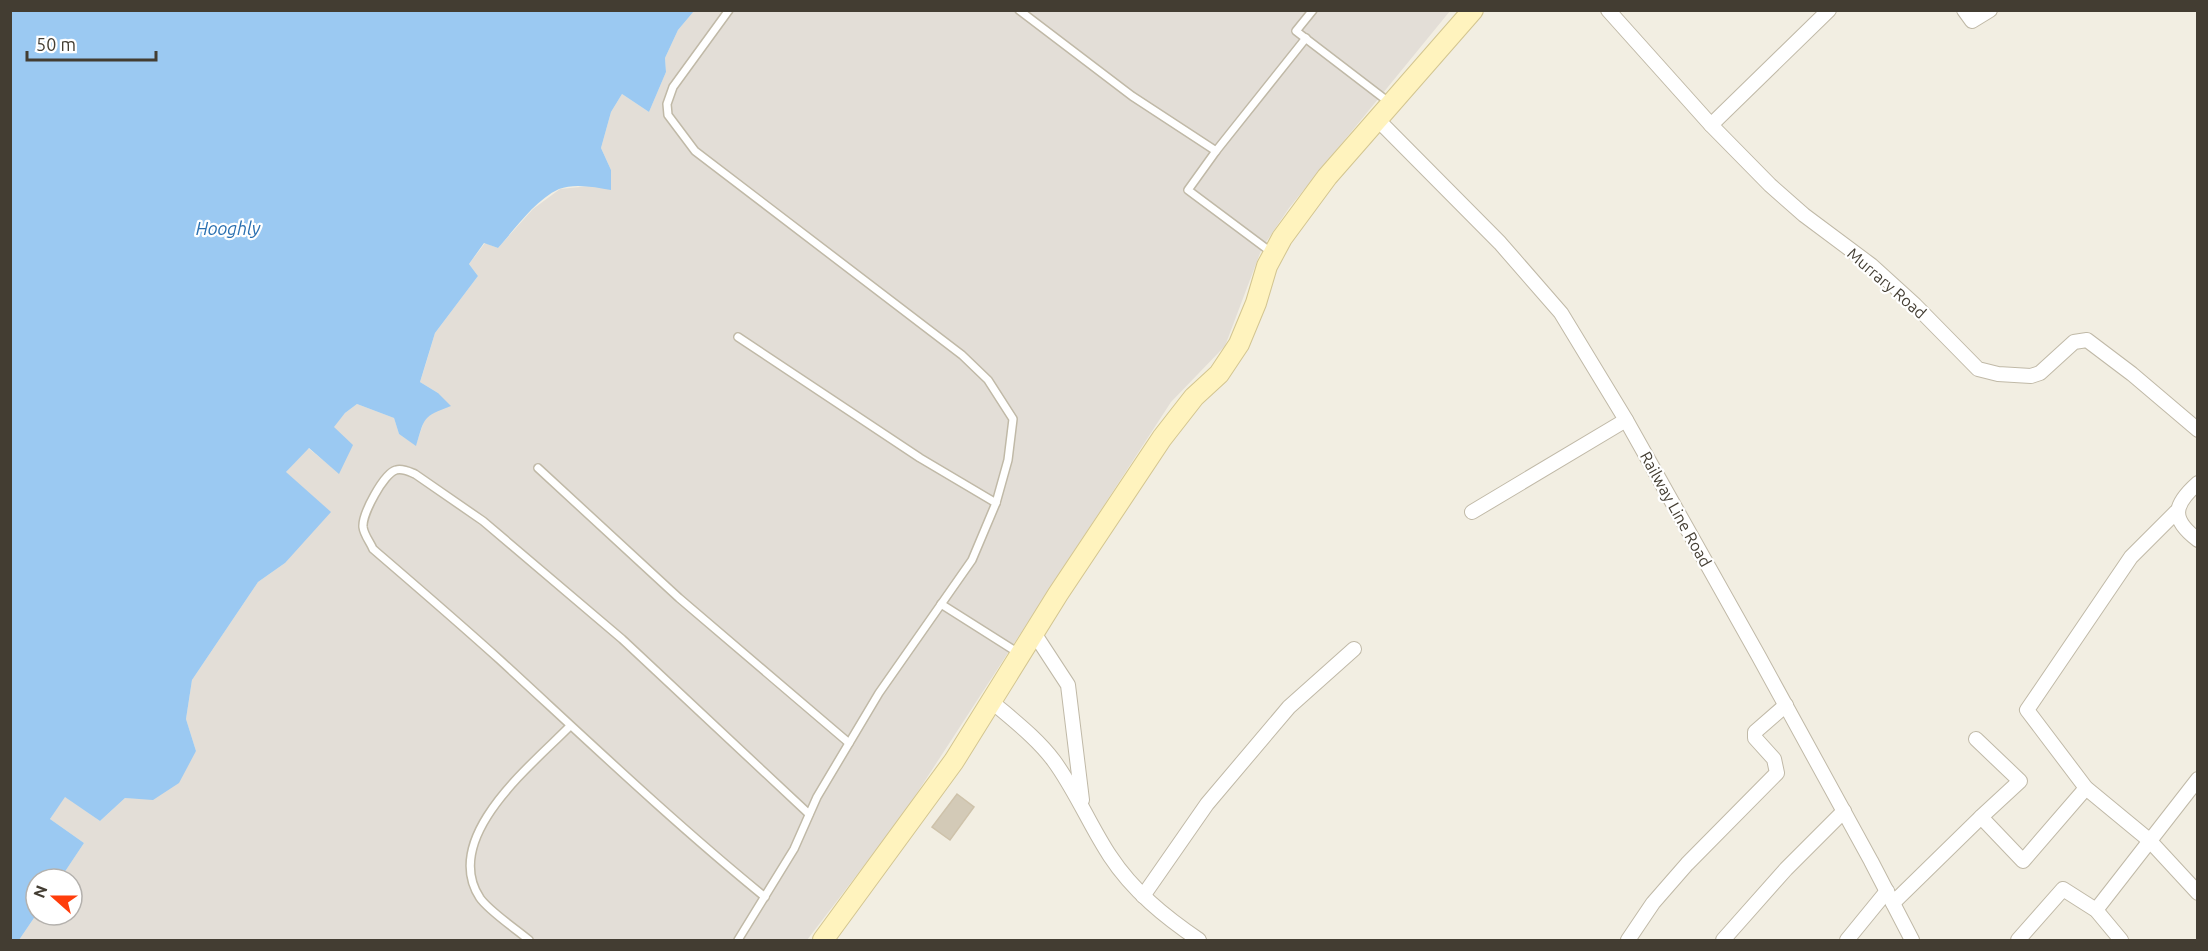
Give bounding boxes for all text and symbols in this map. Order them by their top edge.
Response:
scale bar [27,24,156,62]
text: 50 m [36,34,76,54]
water label: Hooghly [196,218,261,238]
street label: Murrary Road [1844,244,1930,322]
street label: Railway Line Road [1637,448,1715,570]
north arrow [24,867,84,927]
text: N [29,883,51,900]

